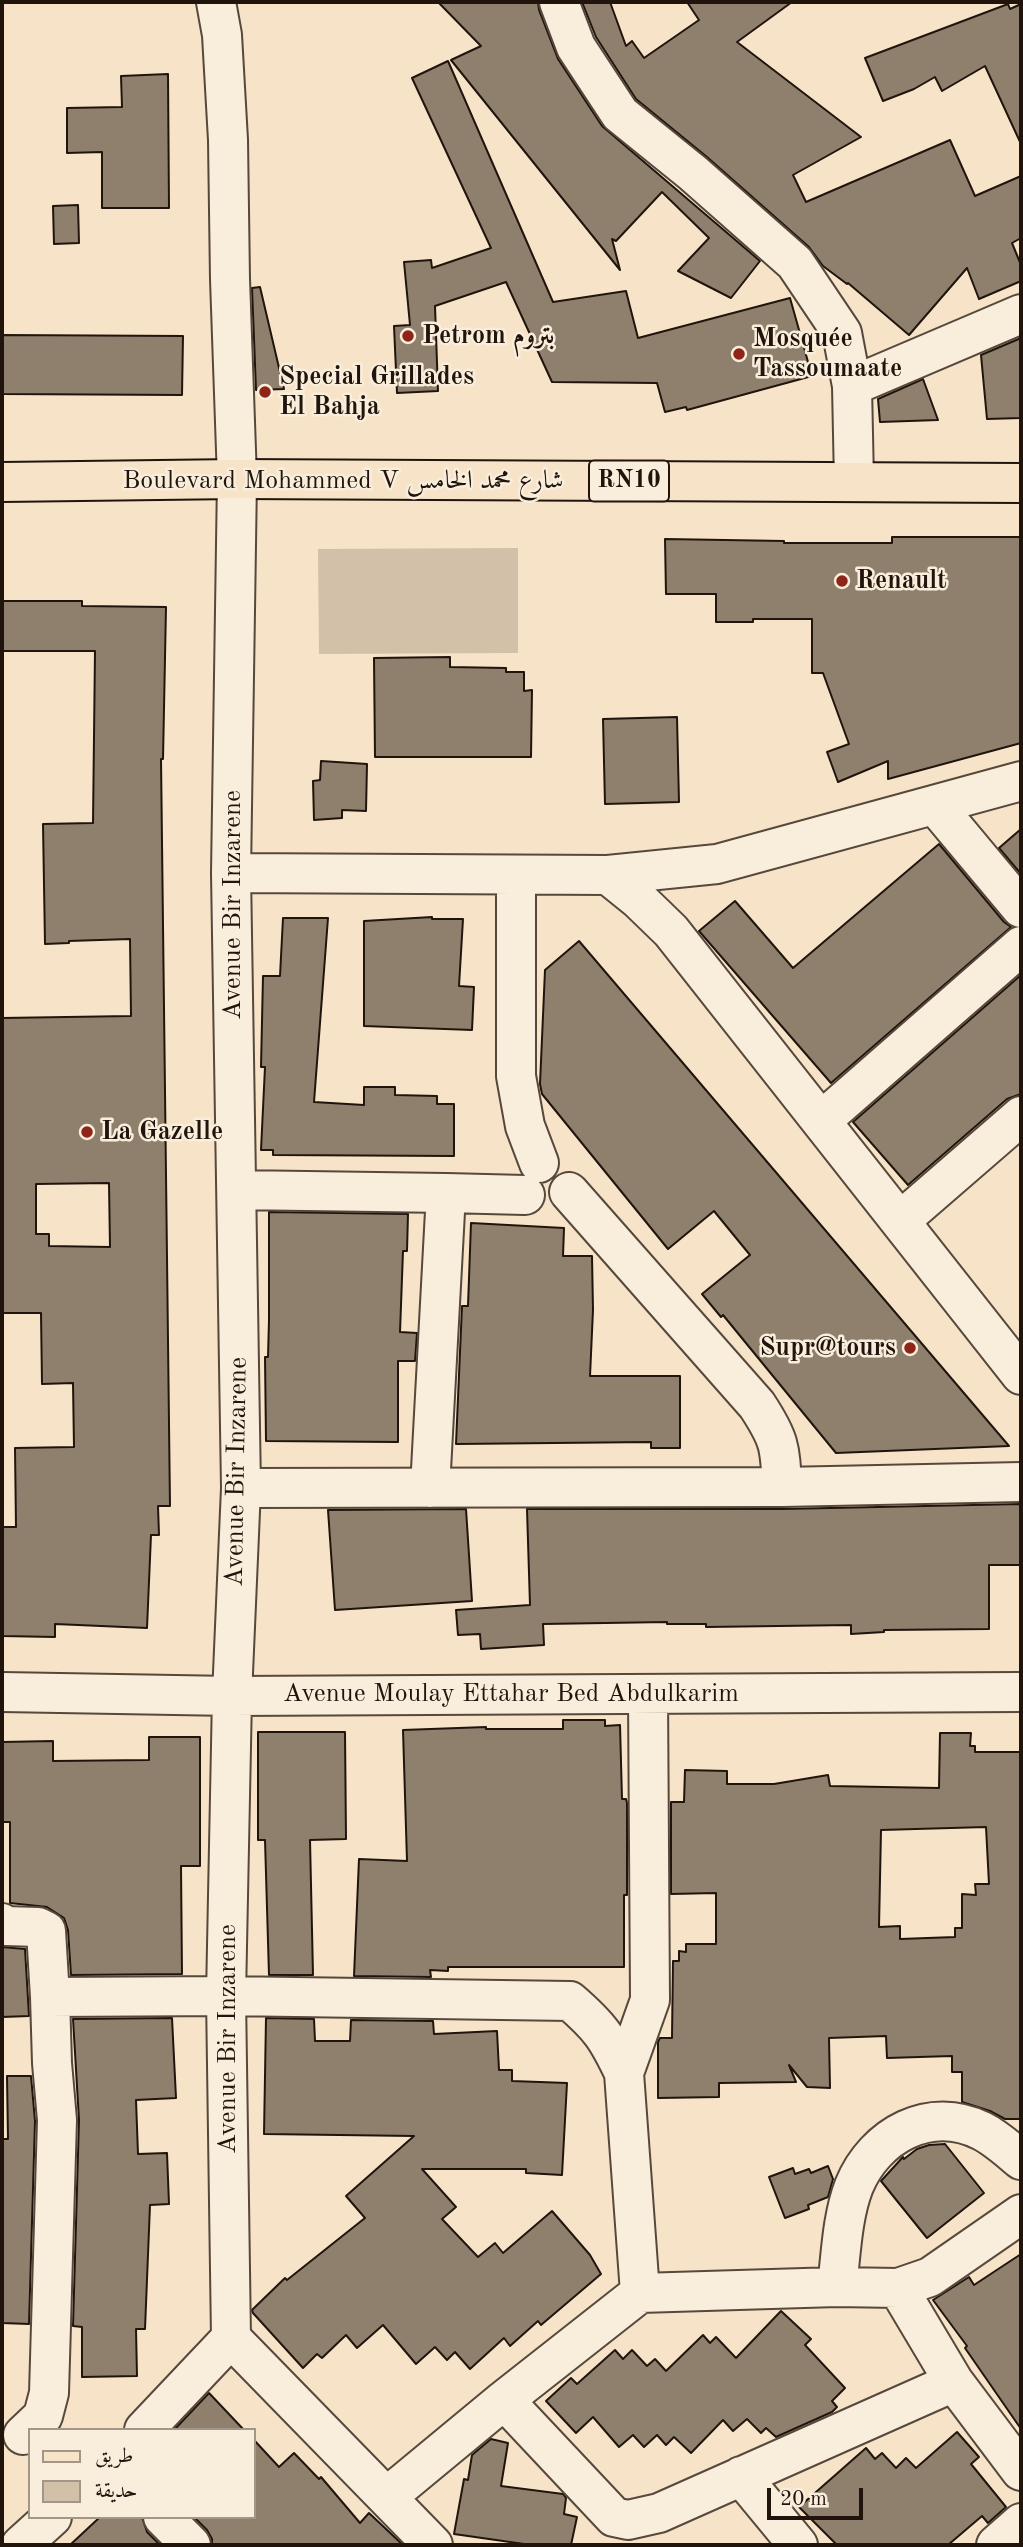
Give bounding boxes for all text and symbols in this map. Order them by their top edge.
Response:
place label: Petrom بتروم [422,320,554,352]
place label: Mosquée Tassoumaate [753,323,902,384]
marker: Petrom بتروم [400,328,416,344]
marker: Mosquée Tassoumaate [731,346,747,362]
place label: Special Grillades El Bahja [279,361,474,422]
marker: Special Grillades El Bahja [257,384,273,400]
road number: RN10 [589,460,669,502]
street label: Boulevard Mohammed V شارع محمد الخامس [122,465,564,497]
place label: Renault [856,565,947,597]
marker: Renault [834,573,850,589]
street label: Avenue Bir Inzarene [217,790,249,1020]
place label: La Gazelle [101,1116,223,1148]
marker: La Gazelle [79,1124,95,1140]
place label: Supr@tours [760,1332,896,1364]
marker: Supr@tours [902,1340,918,1356]
street label: Avenue Bir Inzarene [219,1357,255,1587]
street label: Avenue Moulay Ettahar Bed Abdulkarim [283,1678,739,1710]
street label: Avenue Bir Inzarene [212,1924,244,2154]
legend [28,2428,256,2519]
text: طريق [95,2446,133,2467]
scale bar [771,2474,867,2518]
text: حديقة [95,2481,138,2502]
text: 20 m [780,2489,827,2510]

